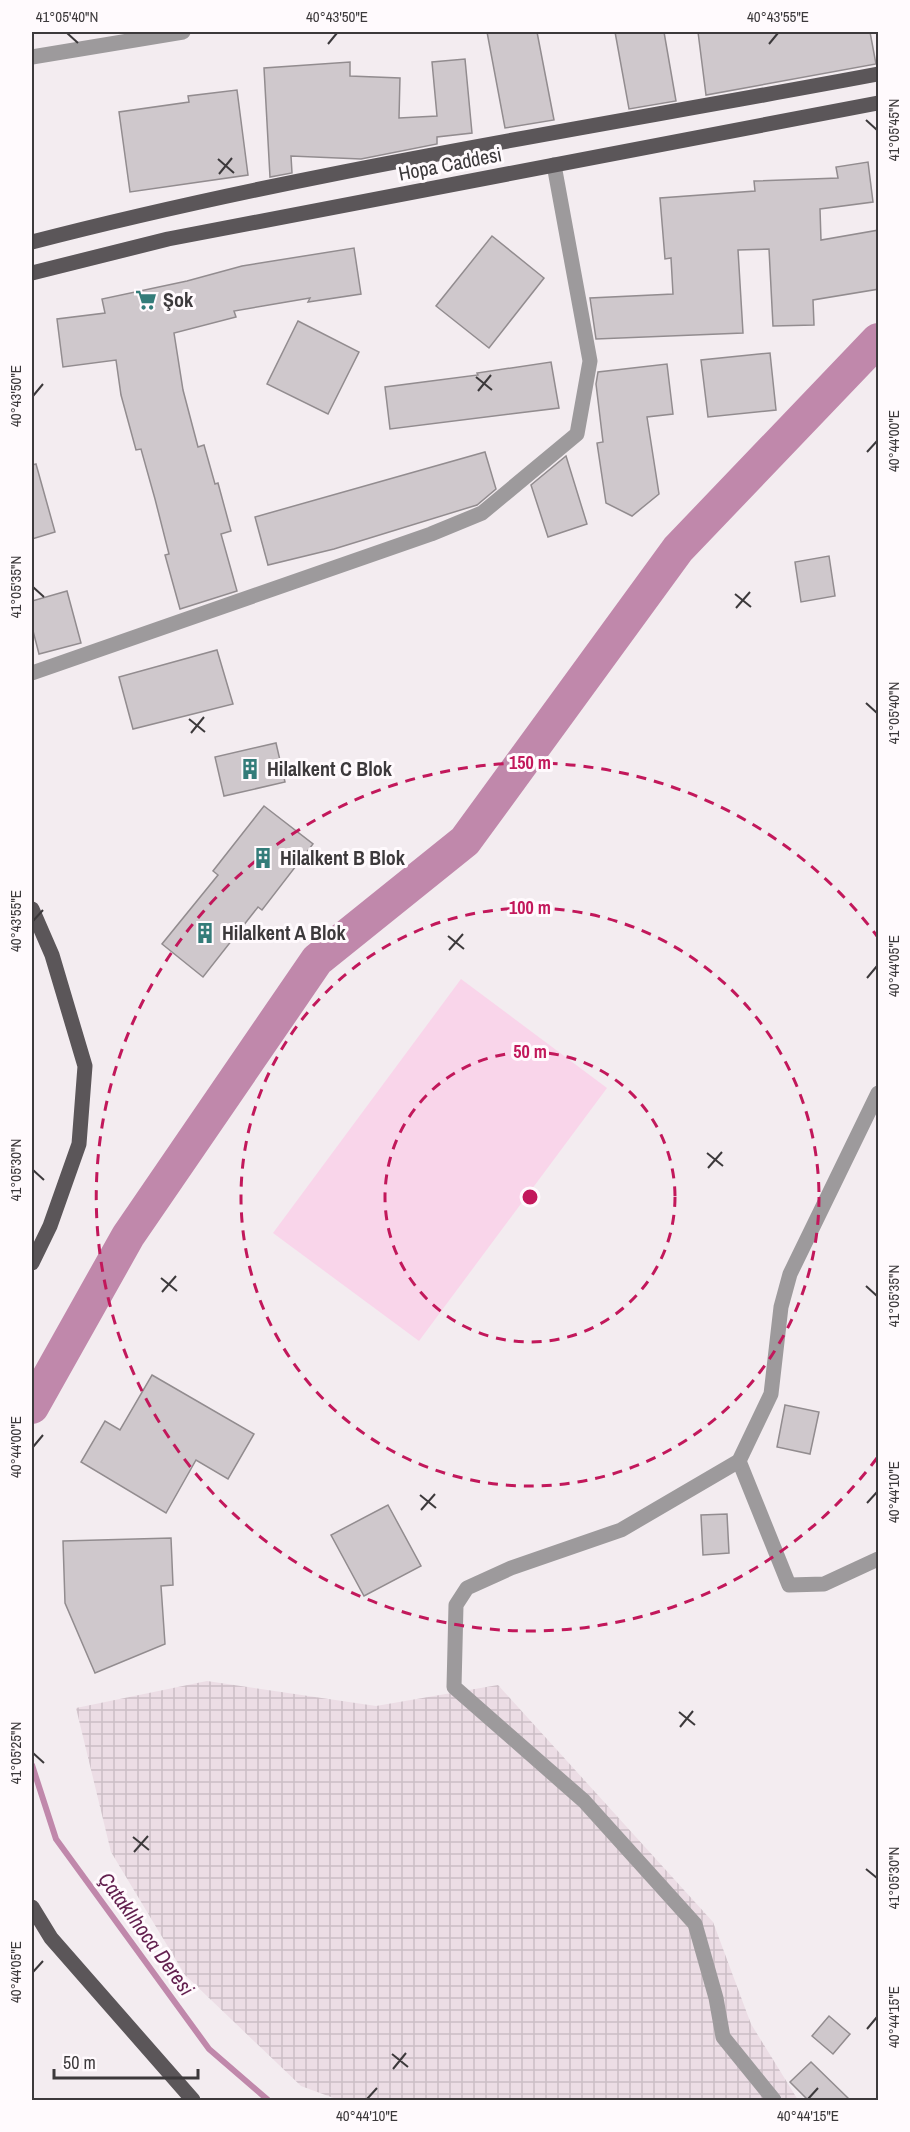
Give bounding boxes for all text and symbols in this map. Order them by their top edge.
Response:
text: 41°05'40"N [36,6,98,27]
text: 40°43'50"E [306,6,368,27]
text: 40°43'55"E [747,6,809,27]
text: 41°05'45"N [883,99,904,161]
street label: Hopa Caddesi [396,140,504,187]
place label: Şok [163,286,194,313]
supermarket icon: Şok [134,288,158,312]
text: 40°43'50"E [5,365,26,427]
text: 40°44'00"E [883,410,904,472]
text: 41°05'35"N [5,556,26,618]
text: 41°05'40"N [883,682,904,744]
text: 150 m [509,750,551,775]
place label: Hilalkent C Blok [267,755,393,782]
building icon: Hilalkent C Blok [238,757,262,781]
place label: Hilalkent B Blok [280,844,406,871]
building icon: Hilalkent B Blok [251,846,275,870]
text: 40°43'55"E [5,890,26,952]
text: 100 m [509,895,551,920]
place label: Hilalkent A Blok [222,919,347,946]
building icon: Hilalkent A Blok [193,921,217,945]
text: 40°44'05"E [883,935,904,997]
text: 50 m [513,1039,547,1064]
text: 41°05'30"N [5,1139,26,1201]
centre of rings [520,1187,540,1207]
text: 41°05'35"N [883,1265,904,1327]
text: 40°44'00"E [5,1416,26,1478]
text: 40°44'10"E [883,1461,904,1523]
text: 41°05'25"N [5,1722,26,1784]
text: 41°05'30"N [883,1847,904,1909]
water label: Çataklıhoca Deresi [92,1866,201,2002]
text: 40°44'05"E [5,1941,26,2003]
text: 40°44'15"E [883,1986,904,2048]
scale bar [54,2042,198,2080]
text: 50 m [63,2050,96,2075]
text: 40°44'10"E [336,2105,398,2126]
text: 40°44'15"E [777,2105,839,2126]

